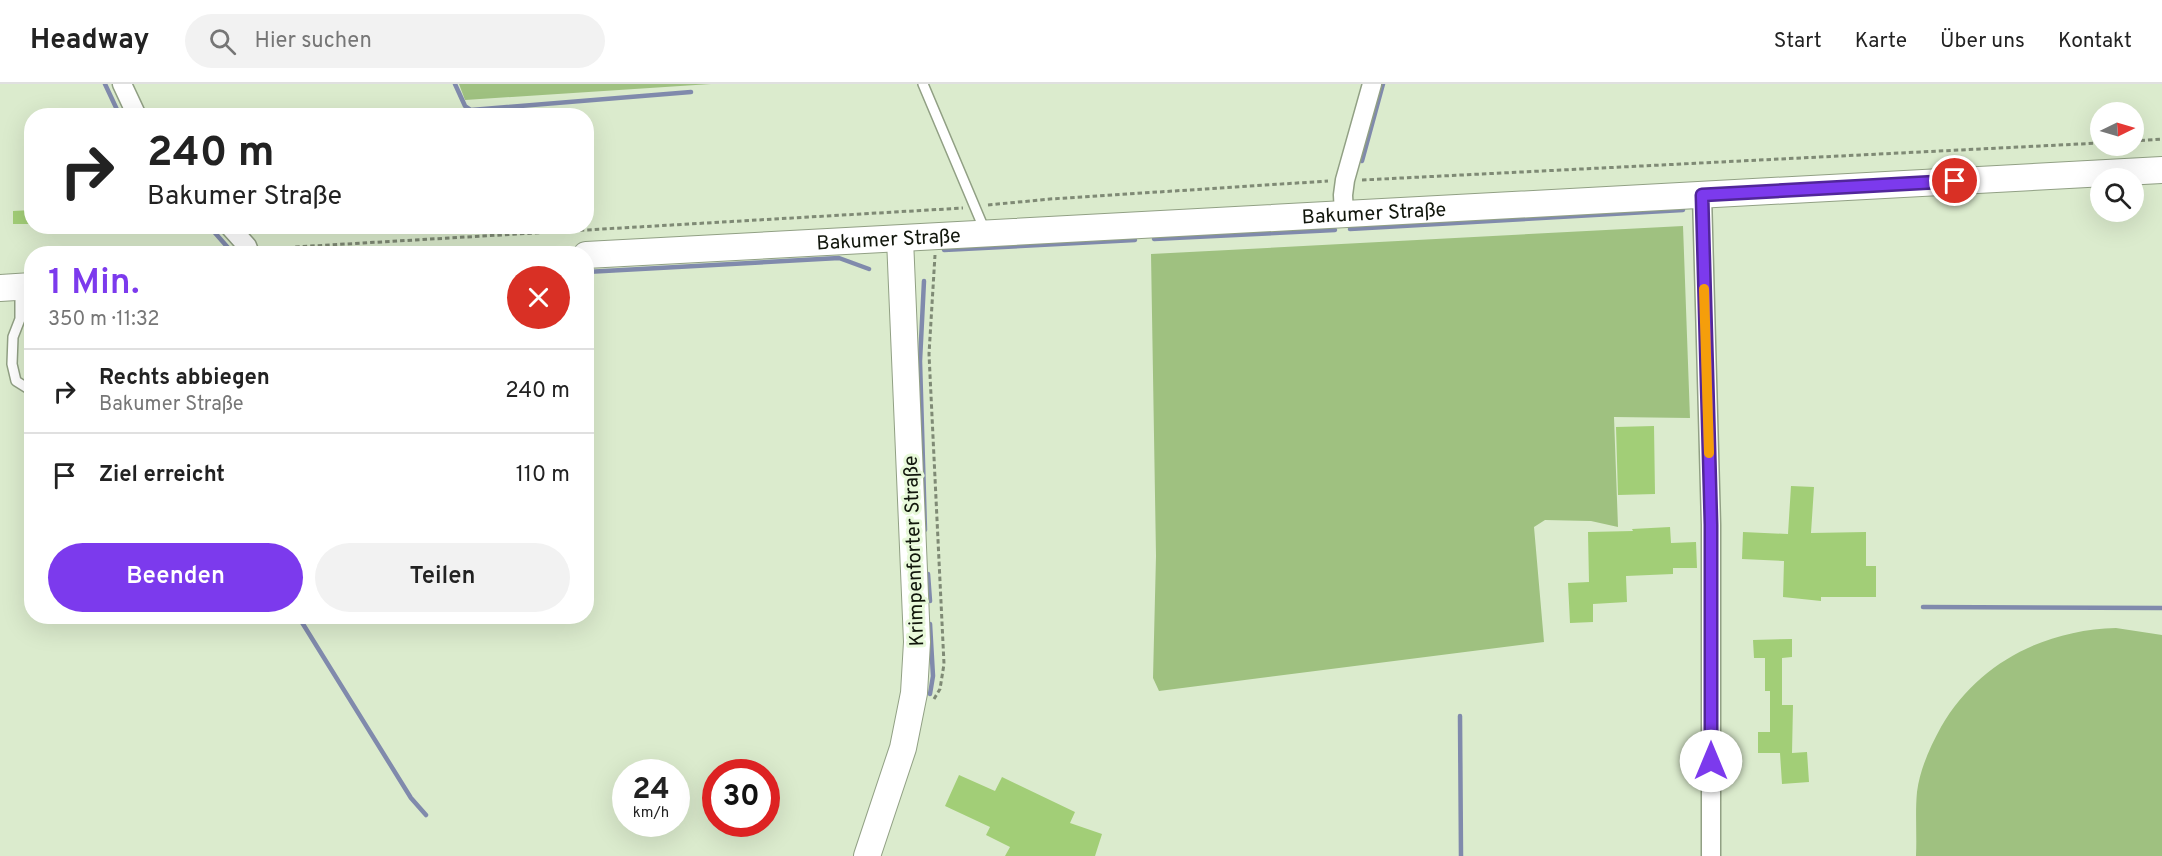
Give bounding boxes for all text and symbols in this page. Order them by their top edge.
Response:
search box [185,14,605,68]
text: Headway [30,23,149,59]
icon: search [206,25,239,58]
text: Hier suchen [254,28,372,55]
text: Start [1774,28,1822,55]
text: Karte [1855,28,1907,55]
text: Über uns [1940,28,2025,55]
text: Kontakt [2058,28,2132,55]
north arrow [2090,102,2144,156]
map controls [2090,102,2144,222]
text: 240 m [147,128,275,181]
icon: right [48,132,126,210]
pin [1929,155,1980,206]
icon: arrive [1938,164,1971,197]
button: search [2090,168,2144,222]
text: Bakumer Straße [147,180,342,214]
street label: Bakumer Straße [1301,198,1447,231]
street label: Bakumer Straße [816,224,962,258]
text: 1 Min. [48,261,140,307]
button: close [507,266,570,329]
text: 350 m · 11:32 [48,307,160,333]
text: Rechts abbiegen [99,365,270,392]
icon: right [48,375,81,408]
text: 240 m [505,378,570,405]
text: Bakumer Straße [99,392,243,418]
street label: Krimpenforter Straße [899,455,931,647]
icon: arrive [48,459,81,492]
text: Ziel erreicht [99,462,225,489]
text: 110 m [516,462,570,489]
button: Beenden [48,543,303,612]
button: Teilen [315,543,570,612]
position arrow [1679,729,1743,793]
speed limit sign: 30 [702,759,780,837]
text: 24 [632,772,670,809]
text: km/h [633,804,669,823]

